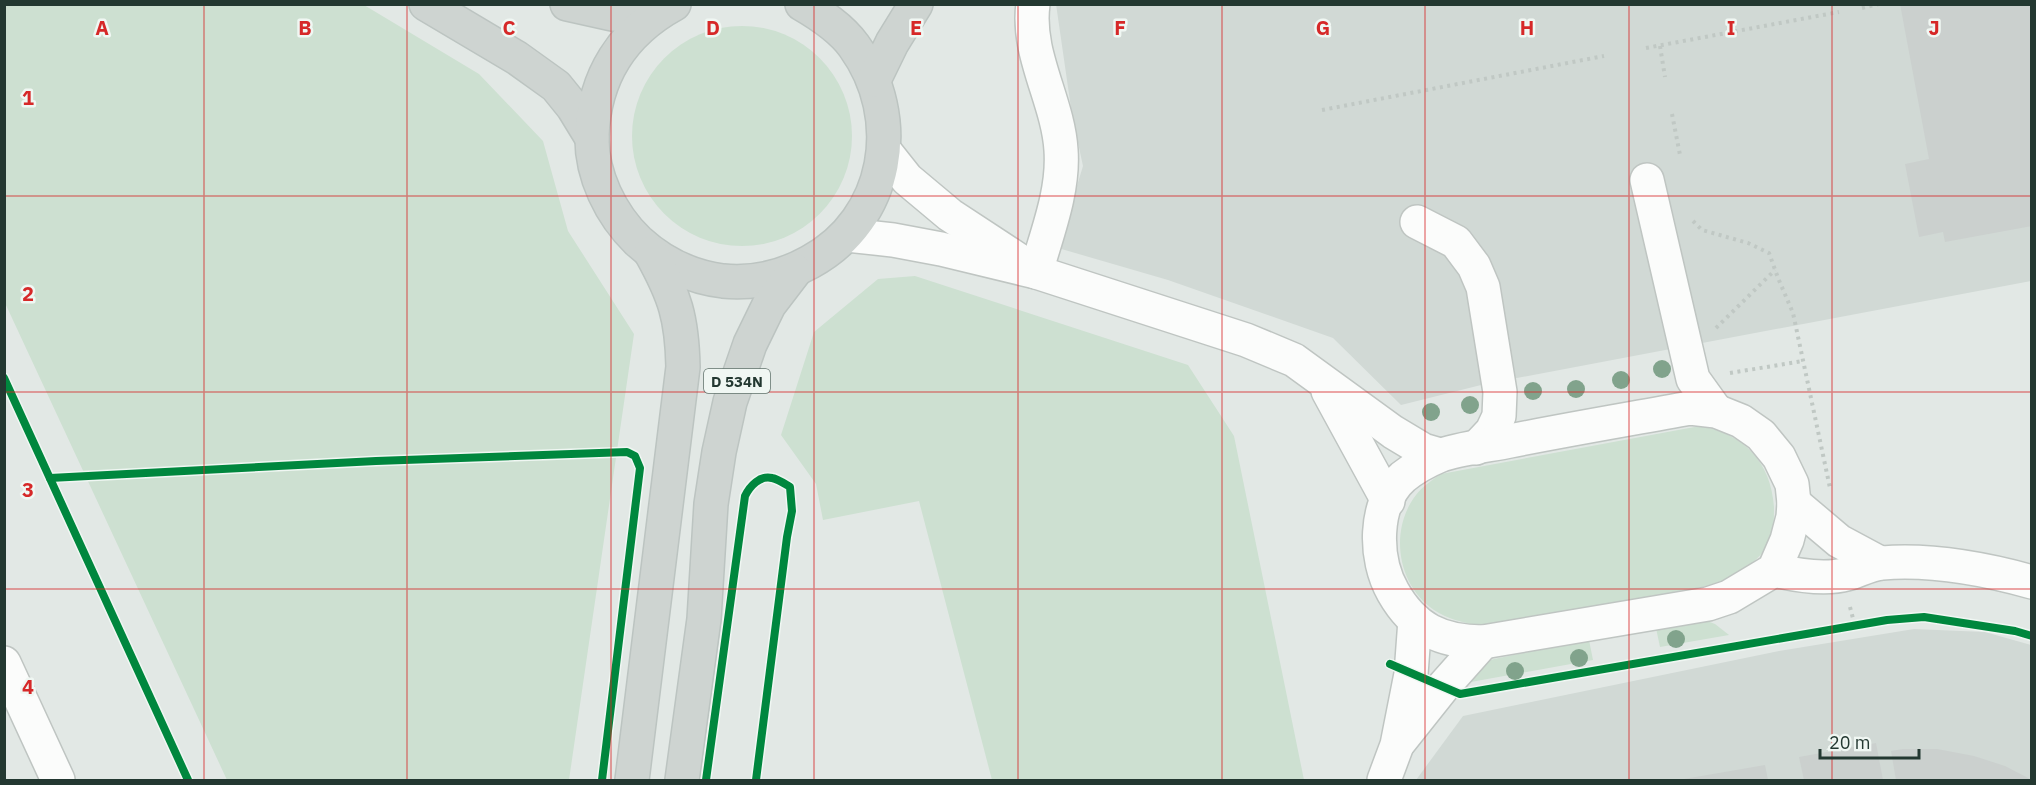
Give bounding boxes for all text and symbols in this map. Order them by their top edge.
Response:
text: A [95,14,109,41]
text: B [298,14,312,41]
text: C [502,14,516,41]
text: D [706,14,720,41]
text: E [910,14,922,41]
text: F [1114,14,1126,41]
text: G [1316,14,1330,41]
text: H [1520,14,1534,41]
text: I [1727,14,1735,41]
text: J [1928,14,1940,41]
text: 1 [22,84,34,111]
text: 2 [22,280,34,307]
road number: D 534N [704,369,770,393]
text: 3 [22,476,34,503]
text: 4 [22,673,34,700]
scale bar [1820,722,1919,760]
text: 20 m [1829,731,1871,754]

